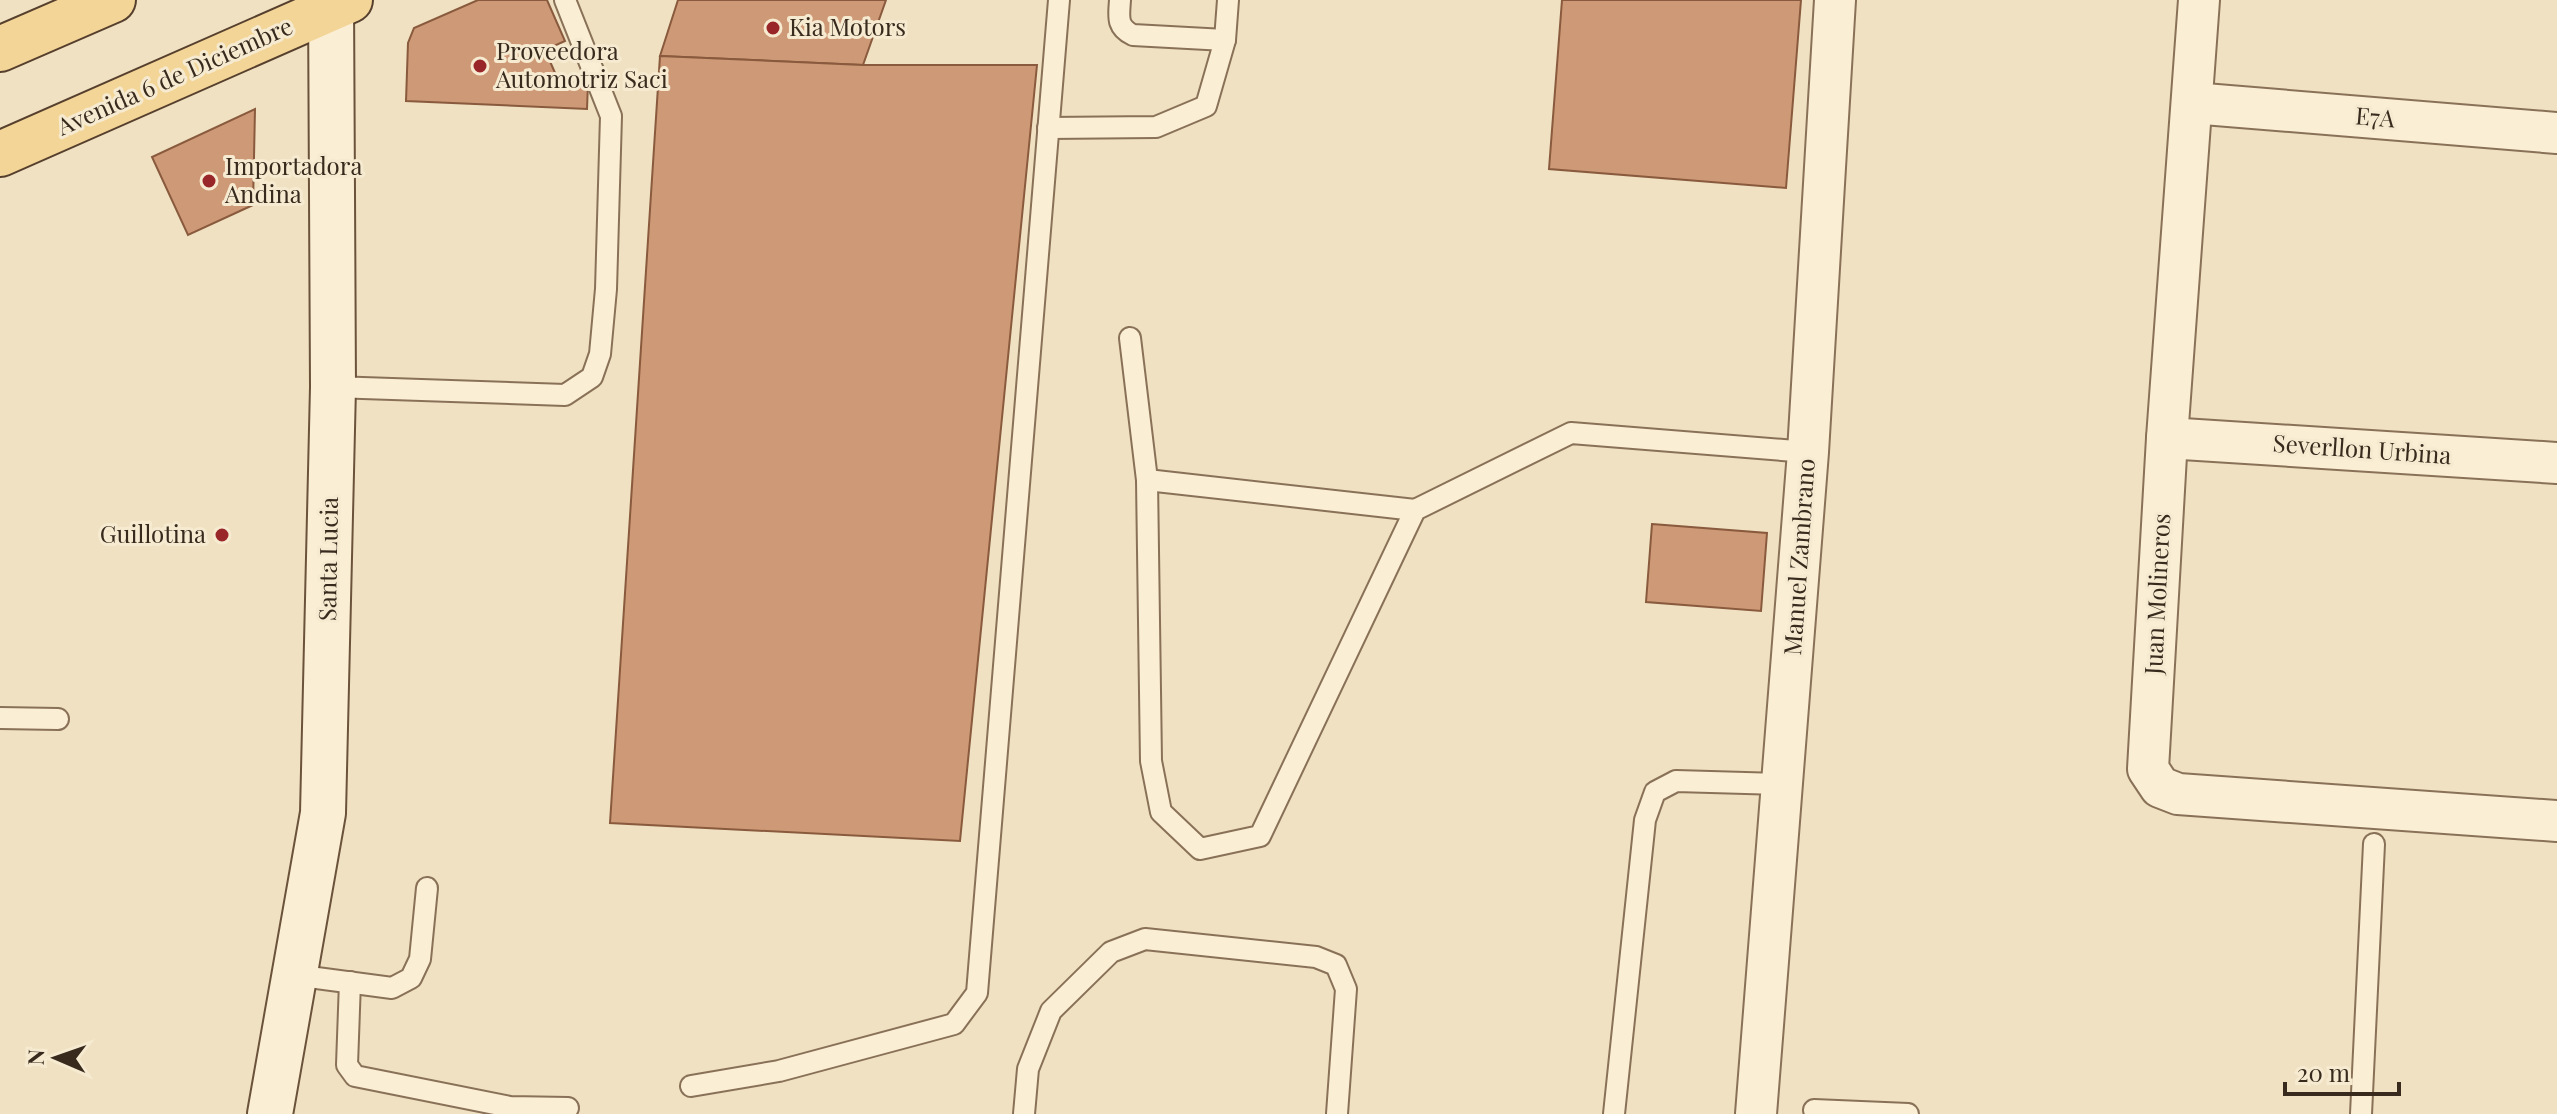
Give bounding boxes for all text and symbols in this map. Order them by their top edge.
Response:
street label: Avenida 6 de Diciembre [50,9,297,142]
place label: Kia Motors [789,10,906,42]
marker: Kia Motors [764,19,782,37]
place label: Proveedora Automotriz Saci [495,34,668,94]
marker: Proveedora Automotriz Saci [471,57,489,75]
street label: E7A [2354,98,2397,134]
place label: Importadora Andina [224,149,362,209]
marker: Importadora Andina [200,172,218,190]
street label: Severllon Urbina [2272,426,2453,470]
street label: Manuel Zambrano [1775,457,1821,656]
street label: Santa Lucia [310,497,344,621]
street label: Juan Molineros [2136,512,2176,676]
place label: Guillotina [100,517,206,549]
marker: Guillotina [213,526,231,544]
north arrow [16,1018,96,1098]
scale bar [2285,1046,2399,1096]
text: N [20,1049,50,1066]
text: 20 m [2297,1056,2350,1088]

